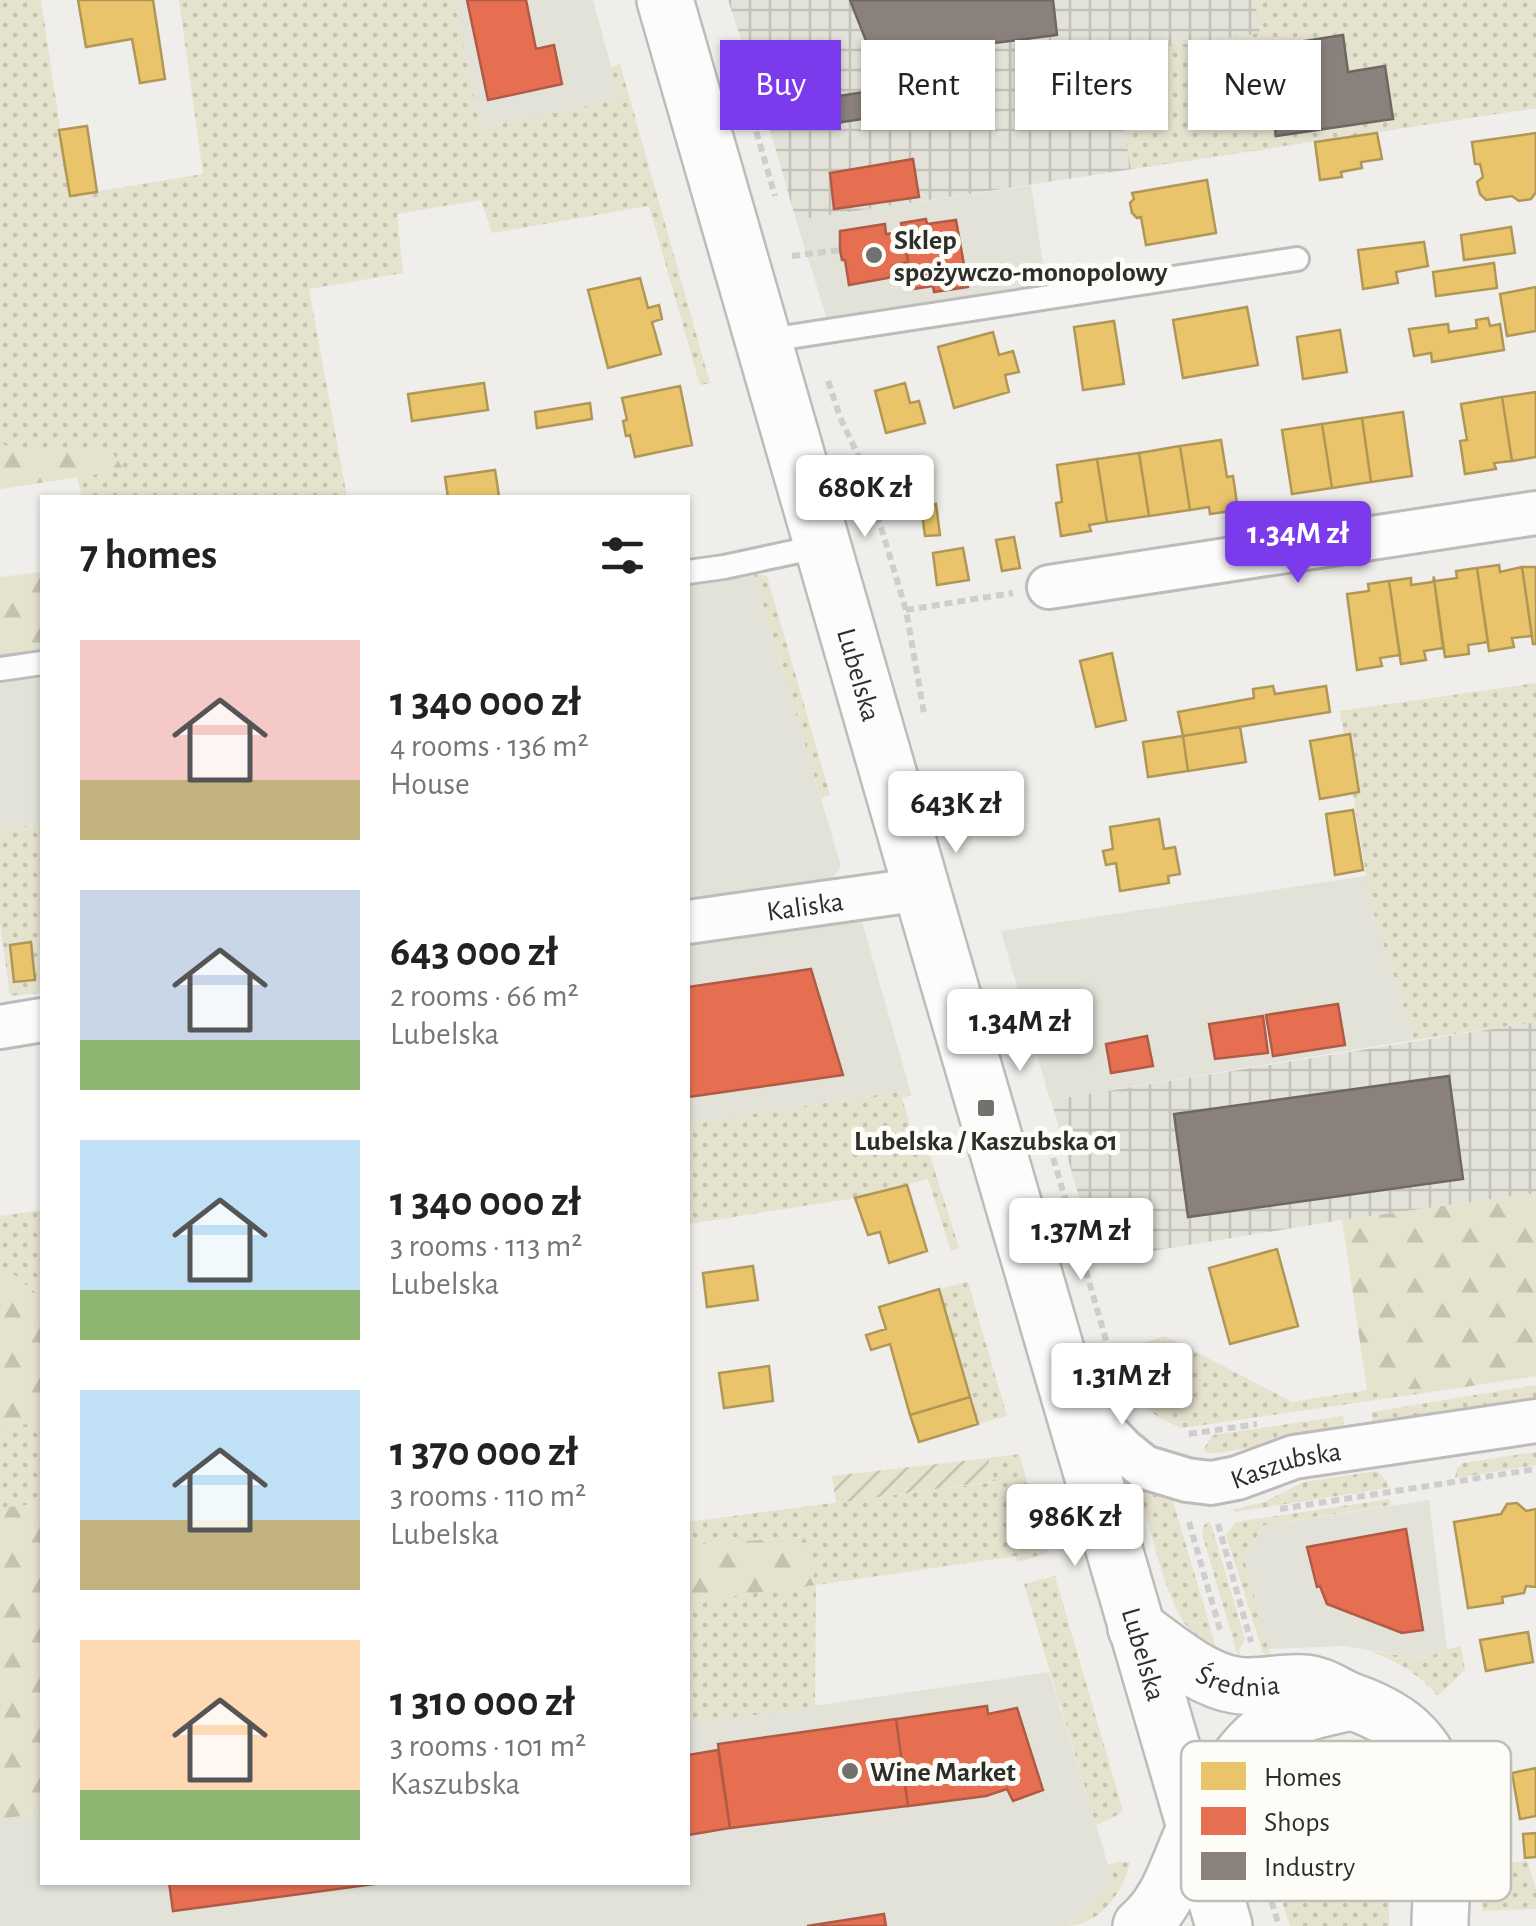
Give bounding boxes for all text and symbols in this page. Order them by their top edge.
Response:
chip: Buy [720,40,841,130]
chip: Rent [861,40,995,130]
chip: Filters [1015,40,1168,130]
chip: New [1188,40,1321,130]
place label: Sklep spożywczo-monopolowy [894,227,1168,287]
marker: Sklep spożywczo-monopolowy [863,244,885,266]
pin: 680K zł [773,455,957,540]
text: 680K zł [818,471,912,503]
pin: 1.34M zł [1195,501,1401,586]
text: 1.34M zł [1247,517,1349,549]
icon: filters [595,528,650,583]
text: 7 homes [80,534,217,576]
street label: Lubelska [831,625,885,725]
icon: home [160,680,280,800]
text: 1 340 000 zł [390,681,581,723]
text: 4 rooms · 136 m² [390,730,589,762]
text: House [390,768,470,800]
pin: 643K zł [864,771,1048,856]
text: 643K zł [910,787,1002,819]
street label: Kaliska [765,888,845,927]
icon: home [160,930,280,1050]
text: 643 000 zł [390,931,558,973]
text: 2 rooms · 66 m² [390,980,579,1012]
pin: 1.34M zł [917,989,1123,1074]
text: 1.34M zł [969,1005,1071,1037]
text: Lubelska [390,1018,499,1050]
marker: Lubelska / Kaszubska 01 [975,1097,997,1119]
place label: Lubelska / Kaszubska 01 [854,1128,1118,1156]
icon: home [160,1180,280,1300]
text: 1 340 000 zł [390,1181,581,1223]
pin: 1.37M zł [978,1198,1184,1283]
text: 1.37M zł [1031,1214,1131,1246]
text: 3 rooms · 113 m² [390,1230,582,1262]
text: Lubelska [390,1268,499,1300]
pin: 1.31M zł [1019,1343,1225,1428]
text: 1.31M zł [1073,1359,1171,1391]
icon: home [160,1430,280,1550]
text: 1 370 000 zł [390,1431,578,1473]
street label: Kaszubska [1227,1438,1343,1495]
text: 3 rooms · 110 m² [390,1480,586,1512]
pin: 986K zł [983,1484,1167,1569]
text: 986K zł [1029,1500,1122,1532]
text: Lubelska [390,1518,499,1550]
street label: Lubelska [1116,1605,1170,1704]
street label: Średnia [1191,1658,1281,1702]
icon: home [160,1680,280,1800]
text: 1 310 000 zł [390,1681,575,1723]
text: 3 rooms · 101 m² [390,1730,586,1762]
legend [1181,1741,1511,1901]
place label: Wine Market [870,1759,1016,1787]
marker: Wine Market [839,1760,861,1782]
text: Homes [1264,1764,1342,1792]
text: Kaszubska [390,1768,520,1800]
text: Shops [1264,1809,1330,1837]
text: Industry [1264,1854,1355,1882]

